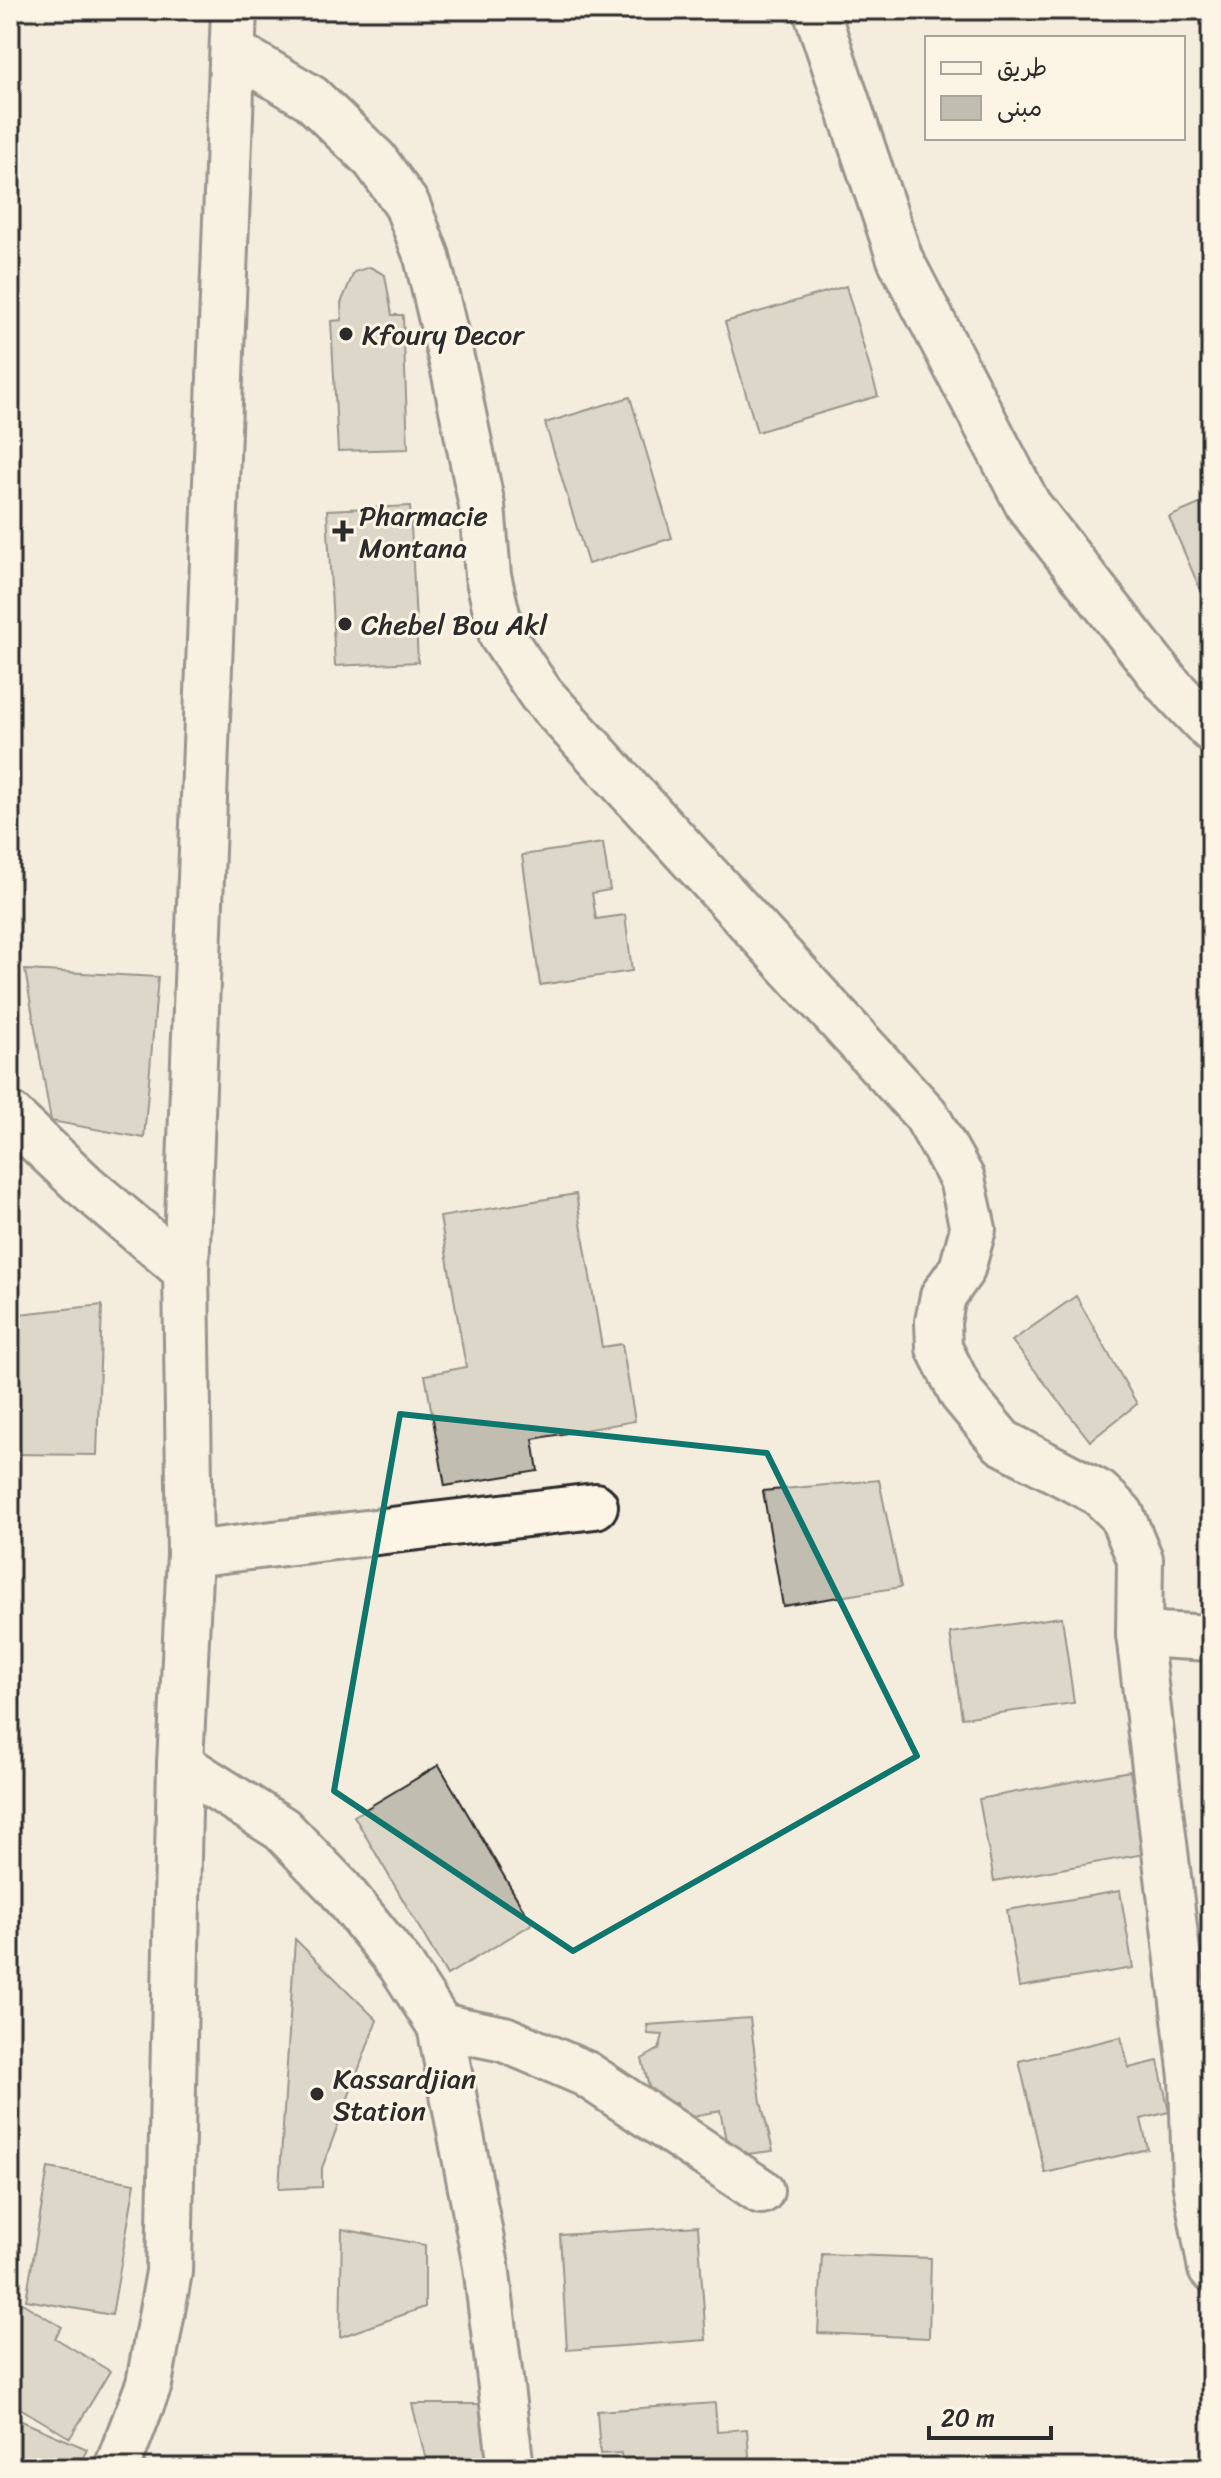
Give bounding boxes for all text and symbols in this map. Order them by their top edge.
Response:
legend [925,36,1185,140]
text: طريق [997,47,1047,89]
text: مبنى [997,87,1042,129]
place label: Kfoury Decor [362,310,525,359]
marker: Kfoury Decor [337,325,355,343]
place label: Pharmacie Montana [359,491,488,572]
marker: Pharmacie Montana [334,522,352,540]
place label: Chebel Bou Akl [361,600,548,649]
marker: Chebel Bou Akl [336,615,354,633]
place label: Kassardjian Station [333,2054,476,2135]
marker: Kassardjian Station [308,2085,326,2103]
scale bar [929,2390,1051,2440]
text: 20 m [941,2397,995,2439]

